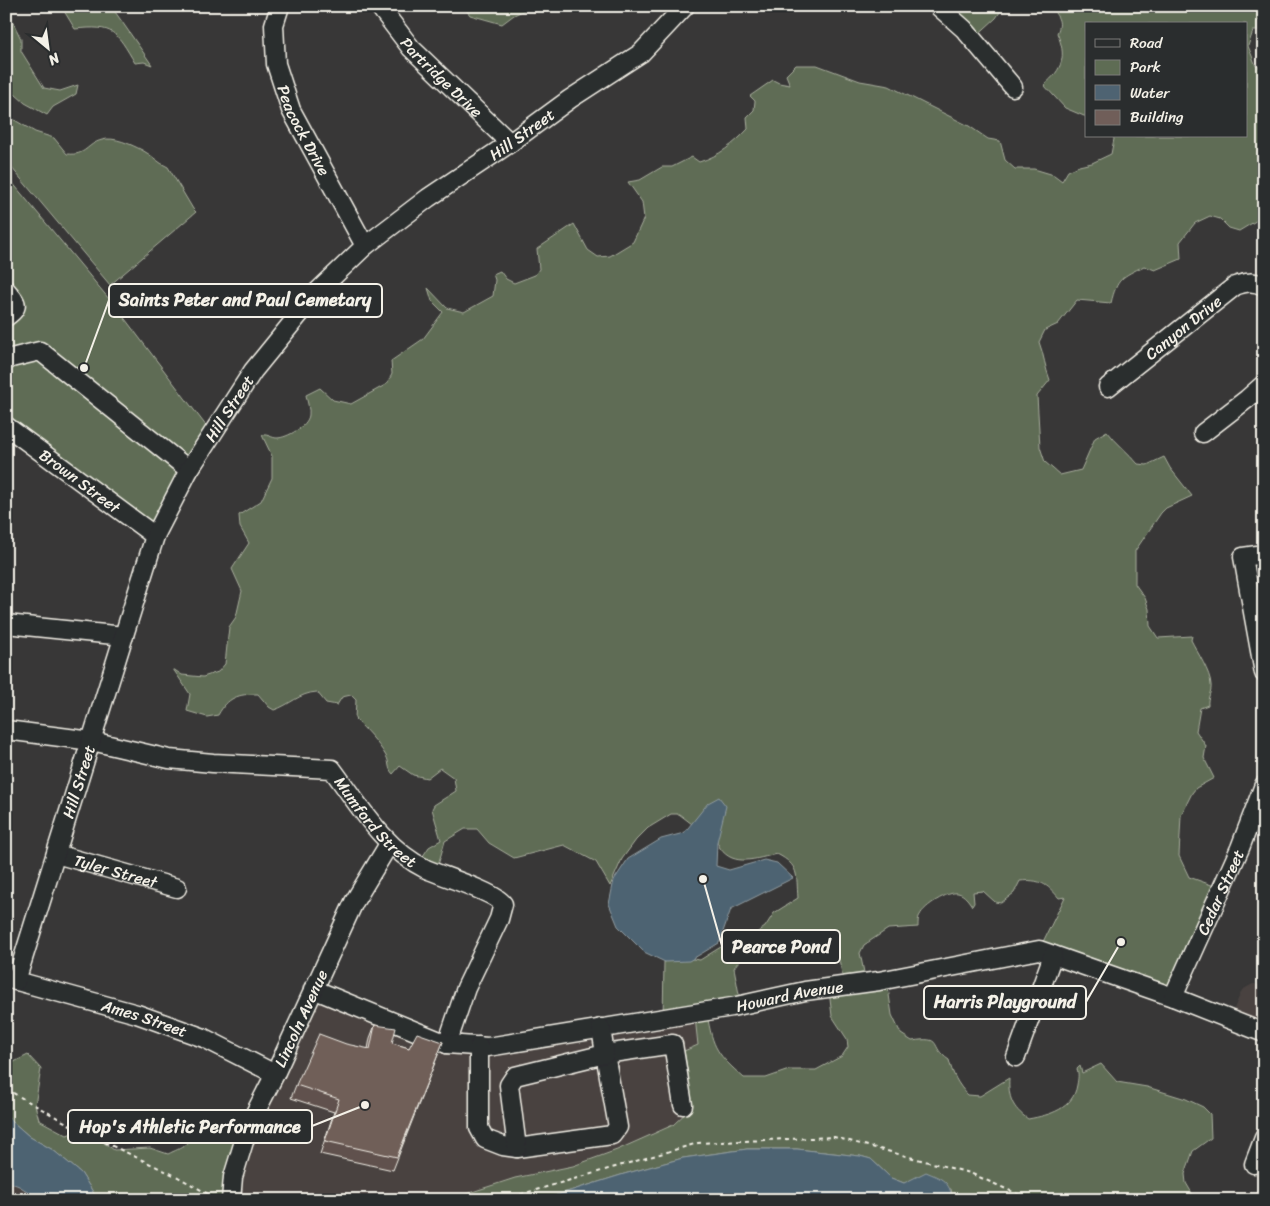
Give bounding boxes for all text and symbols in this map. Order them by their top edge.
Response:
north arrow [22,22,72,72]
legend [1085,22,1248,138]
text: Road [1130,30,1163,56]
street label: Partridge Drive [392,31,490,125]
text: N [43,45,65,72]
text: Park [1130,54,1161,80]
text: Water [1130,80,1170,106]
street label: Peacock Drive [269,81,338,181]
street label: Hill Street [483,101,561,168]
text: Building [1130,104,1184,130]
callout: Saints Peter and Paul Cemetary [109,284,382,317]
text: Saints Peter and Paul Cemetary [118,284,372,316]
street label: Canyon Drive [1138,288,1229,368]
street label: Hill Street [197,369,262,448]
street label: Brown Street [33,441,127,521]
street label: Hill Street [54,741,104,822]
street label: Mumford Street [326,770,423,876]
street label: Cedar Street [1189,845,1253,940]
street label: Tyler Street [71,846,161,897]
callout: Pearce Pond [722,930,840,963]
text: Pearce Pond [732,931,832,963]
street label: Lincoln Avenue [266,965,336,1072]
street label: Howard Avenue [733,972,845,1021]
callout: Harris Playground [924,986,1086,1019]
text: Harris Playground [933,986,1078,1018]
street label: Ames Street [97,991,191,1046]
callout: Hop's Athletic Performance [68,1110,312,1143]
text: Hop's Athletic Performance [78,1111,301,1143]

